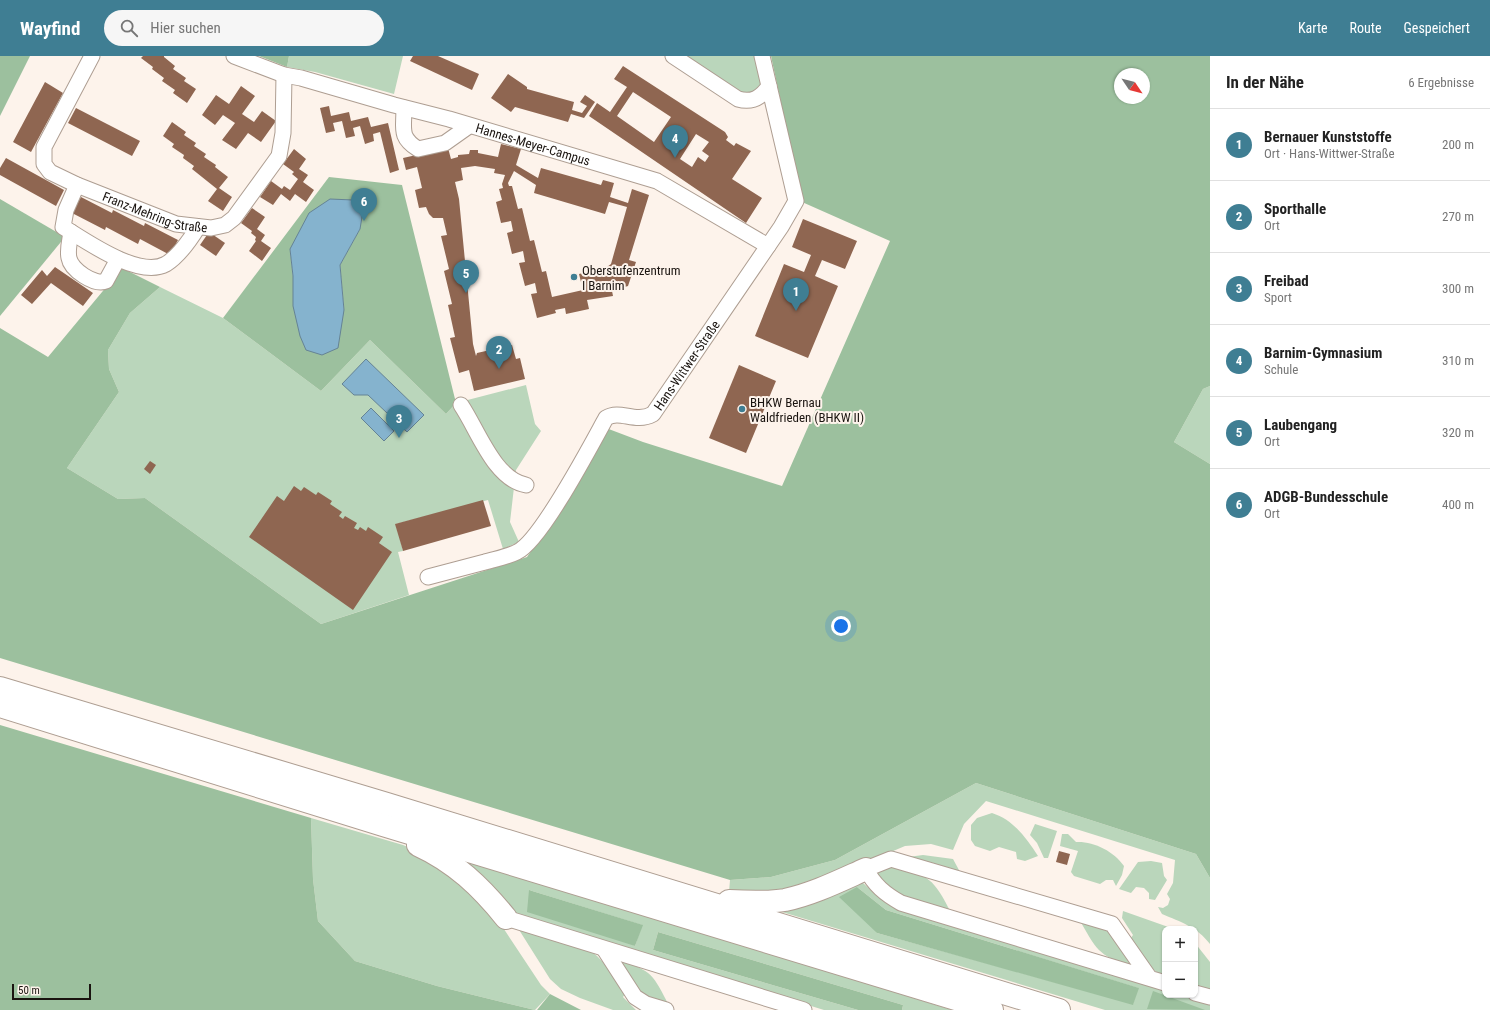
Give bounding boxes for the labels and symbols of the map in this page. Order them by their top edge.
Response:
north arrow [1114,68,1150,104]
street label: Hannes-Meyer-Campus [474,120,592,168]
pin: 4 [662,125,688,158]
street label: Franz-Mehring-Straße [101,188,208,235]
pin: 6 [351,188,377,221]
pin: 5 [453,260,479,293]
place label: Oberstufenzentrum I Barnim [582,263,681,293]
marker: Oberstufenzentrum I Barnim [569,272,579,282]
pin: 1 [783,278,809,311]
street label: Hans-Wittwer-Straße [650,317,722,413]
pin: 2 [486,336,512,369]
place label: BHKW Bernau Waldfrieden (BHKW II) [750,395,864,425]
marker: BHKW Bernau Waldfrieden (BHKW II) [737,404,747,414]
pin: 3 [386,405,412,438]
your location [831,616,851,636]
scale bar [12,982,91,1001]

